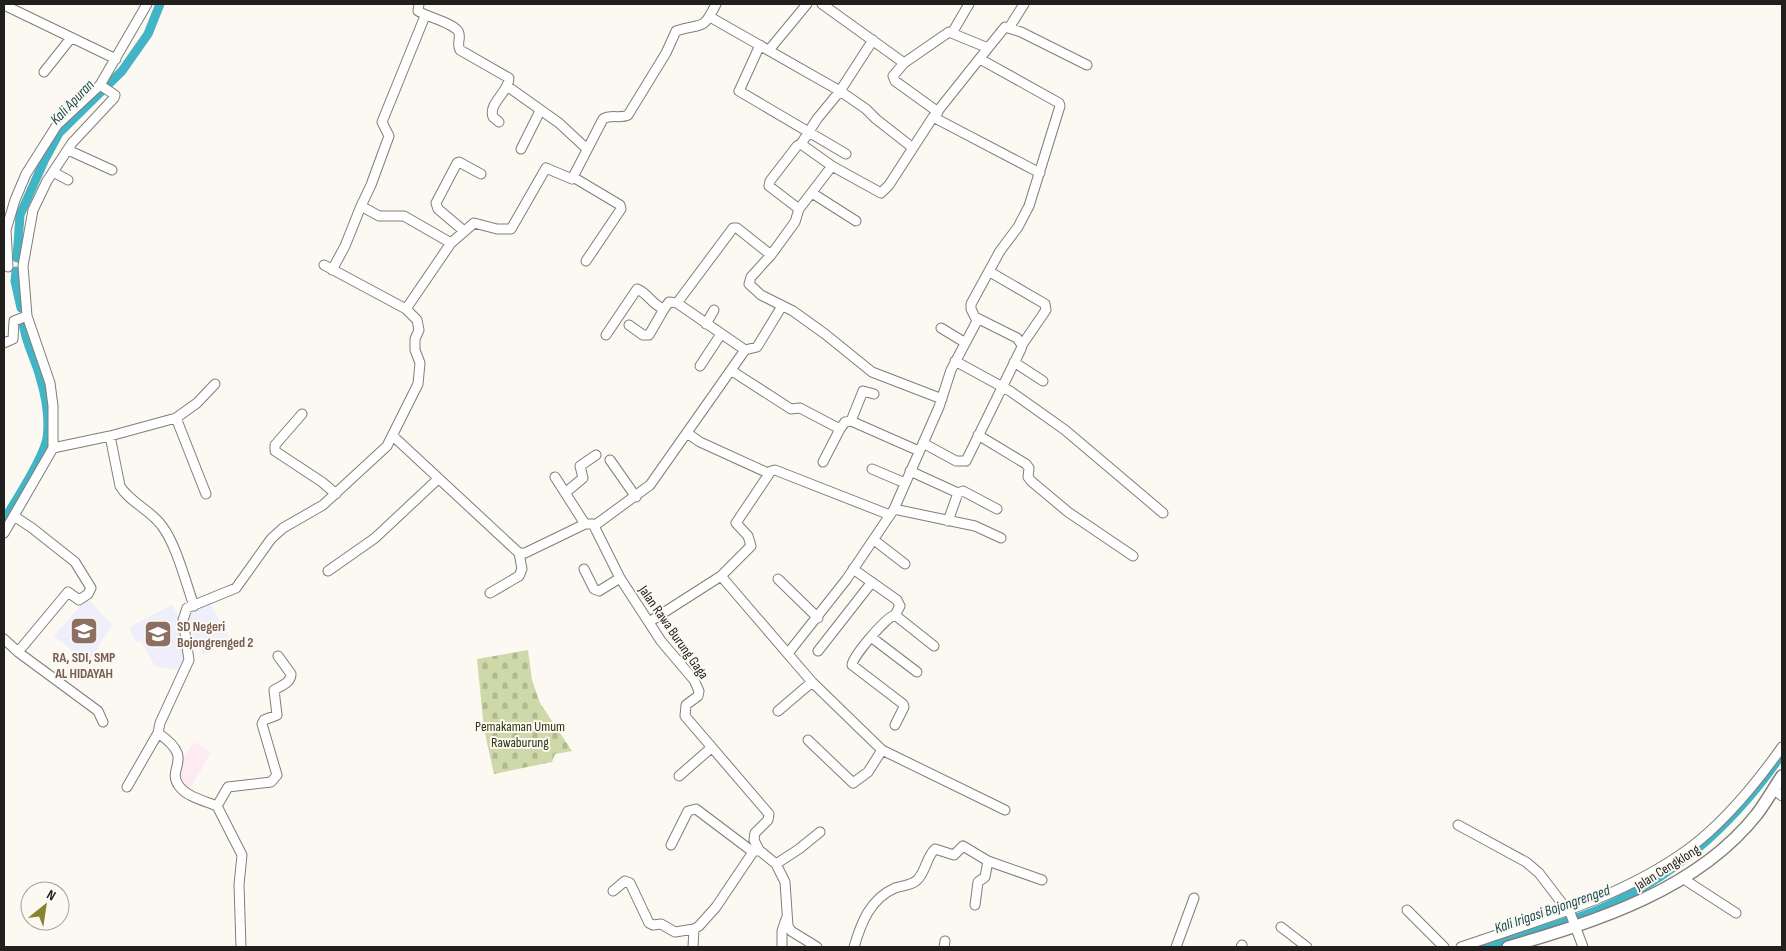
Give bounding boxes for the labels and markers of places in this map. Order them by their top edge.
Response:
school or university icon: RA, SDI, SMP AL HIDAYAH [69,616,99,646]
place label: SD Negeri Bojongrenged 2 [177,618,253,651]
school or university icon: SD Negeri Bojongrenged 2 [143,619,173,649]
place label: RA, SDI, SMP AL HIDAYAH [53,649,115,682]

